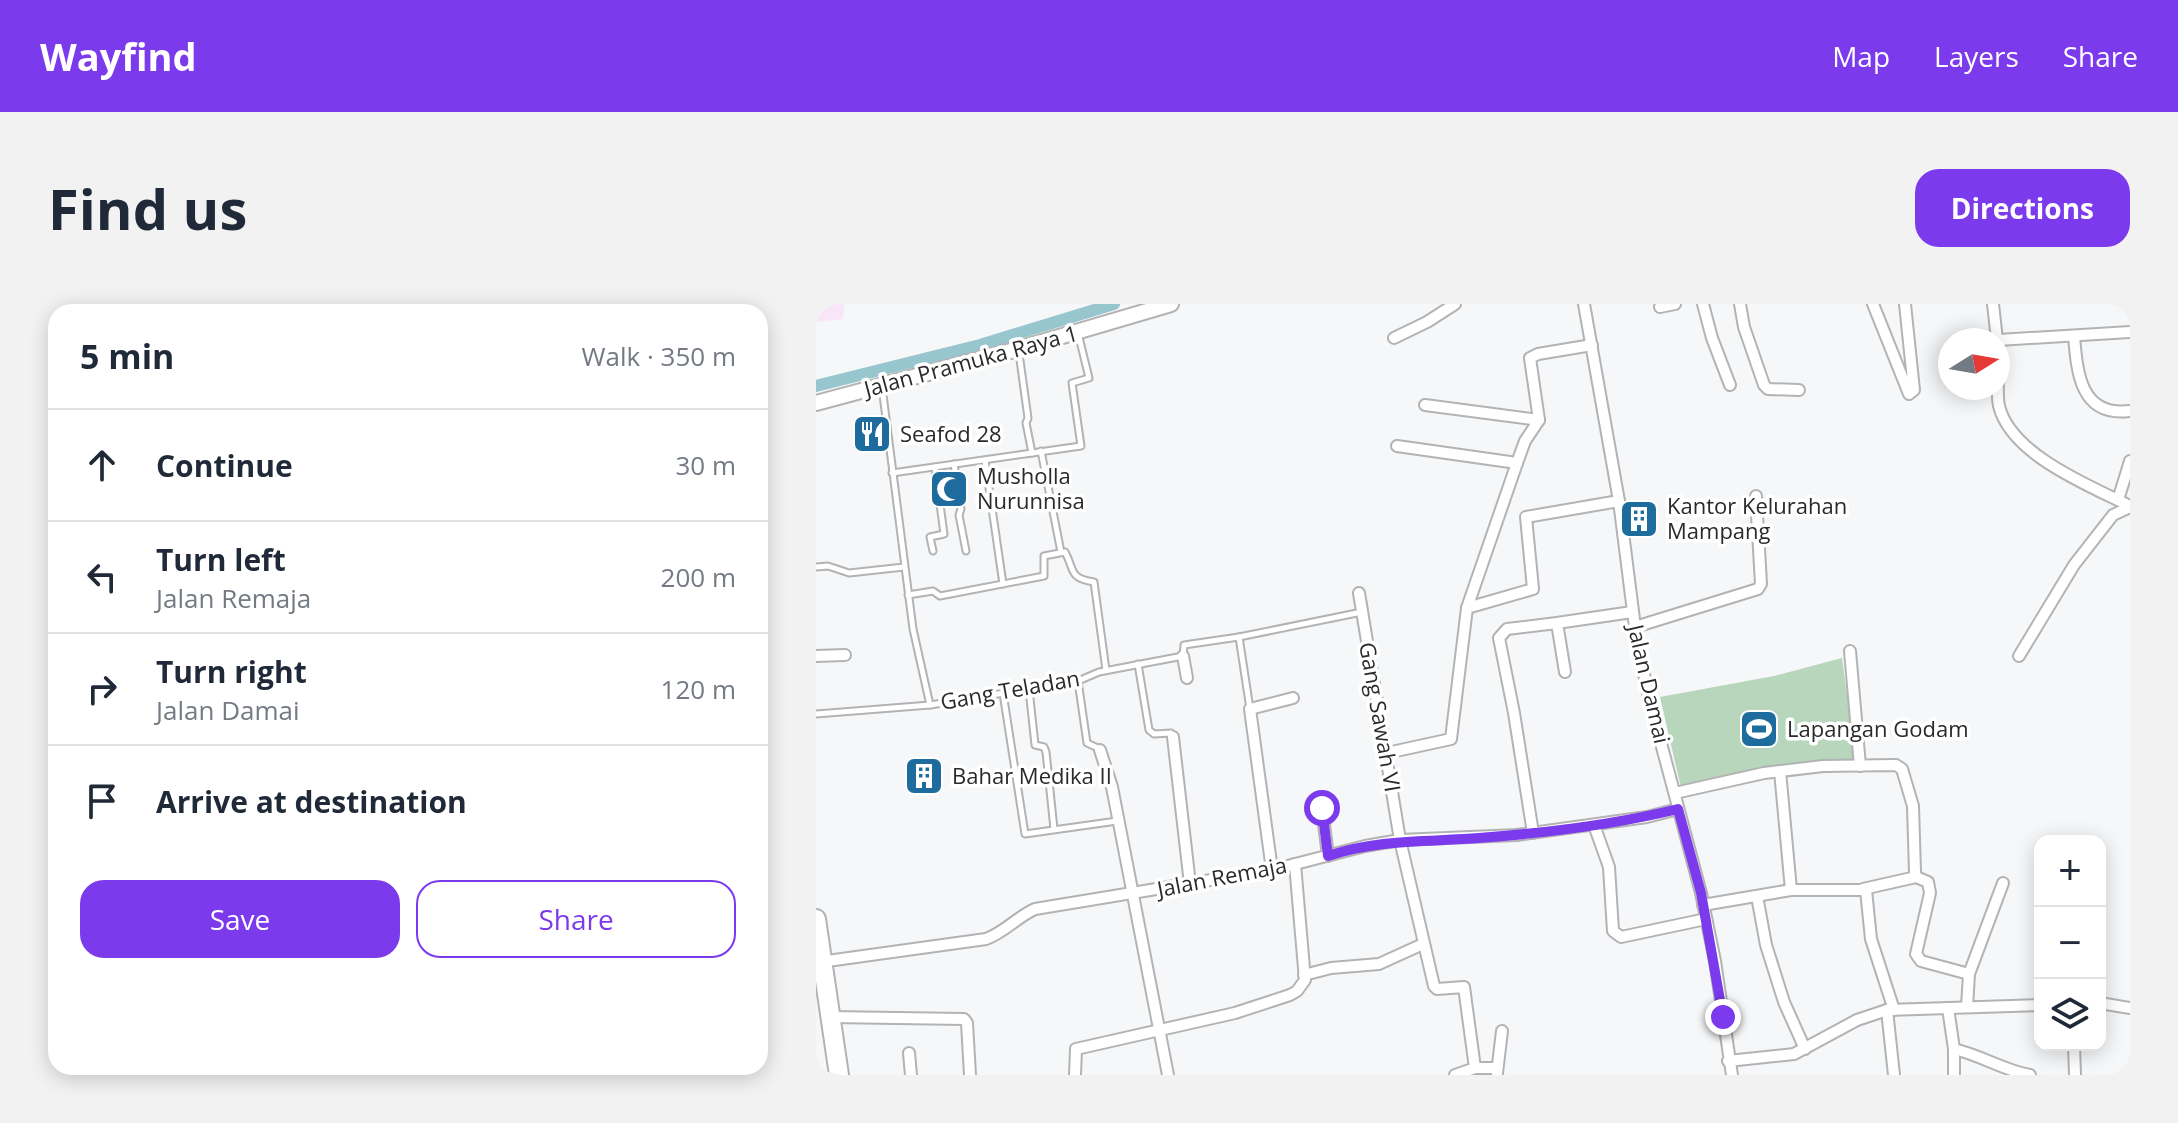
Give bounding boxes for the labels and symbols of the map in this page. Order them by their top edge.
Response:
street label: Jalan Pramuka Raya 1 [859,317,1081,404]
north arrow [1938,328,2010,400]
restaurant icon: Seafod 28 [851,413,893,455]
place label: Seafod 28 [900,418,1002,448]
place label: Musholla Nurunnisa [977,460,1085,515]
mosque icon: Musholla Nurunnisa [928,468,970,510]
place label: Kantor Kelurahan Mampang [1667,490,1847,545]
building icon: Kantor Kelurahan Mampang [1618,498,1660,540]
street label: Jalan Damai [1621,619,1678,746]
street label: Gang Sawah VI [1353,640,1409,794]
street label: Gang Teladan [938,662,1082,716]
sports icon: Lapangan Godam [1738,708,1780,750]
place label: Lapangan Godam [1787,713,1969,743]
building icon: Bahar Medika II [903,755,945,797]
place label: Bahar Medika II [952,760,1112,790]
route start [1304,790,1340,826]
street label: Jalan Remaja [1152,849,1289,904]
route end [1705,999,1741,1035]

